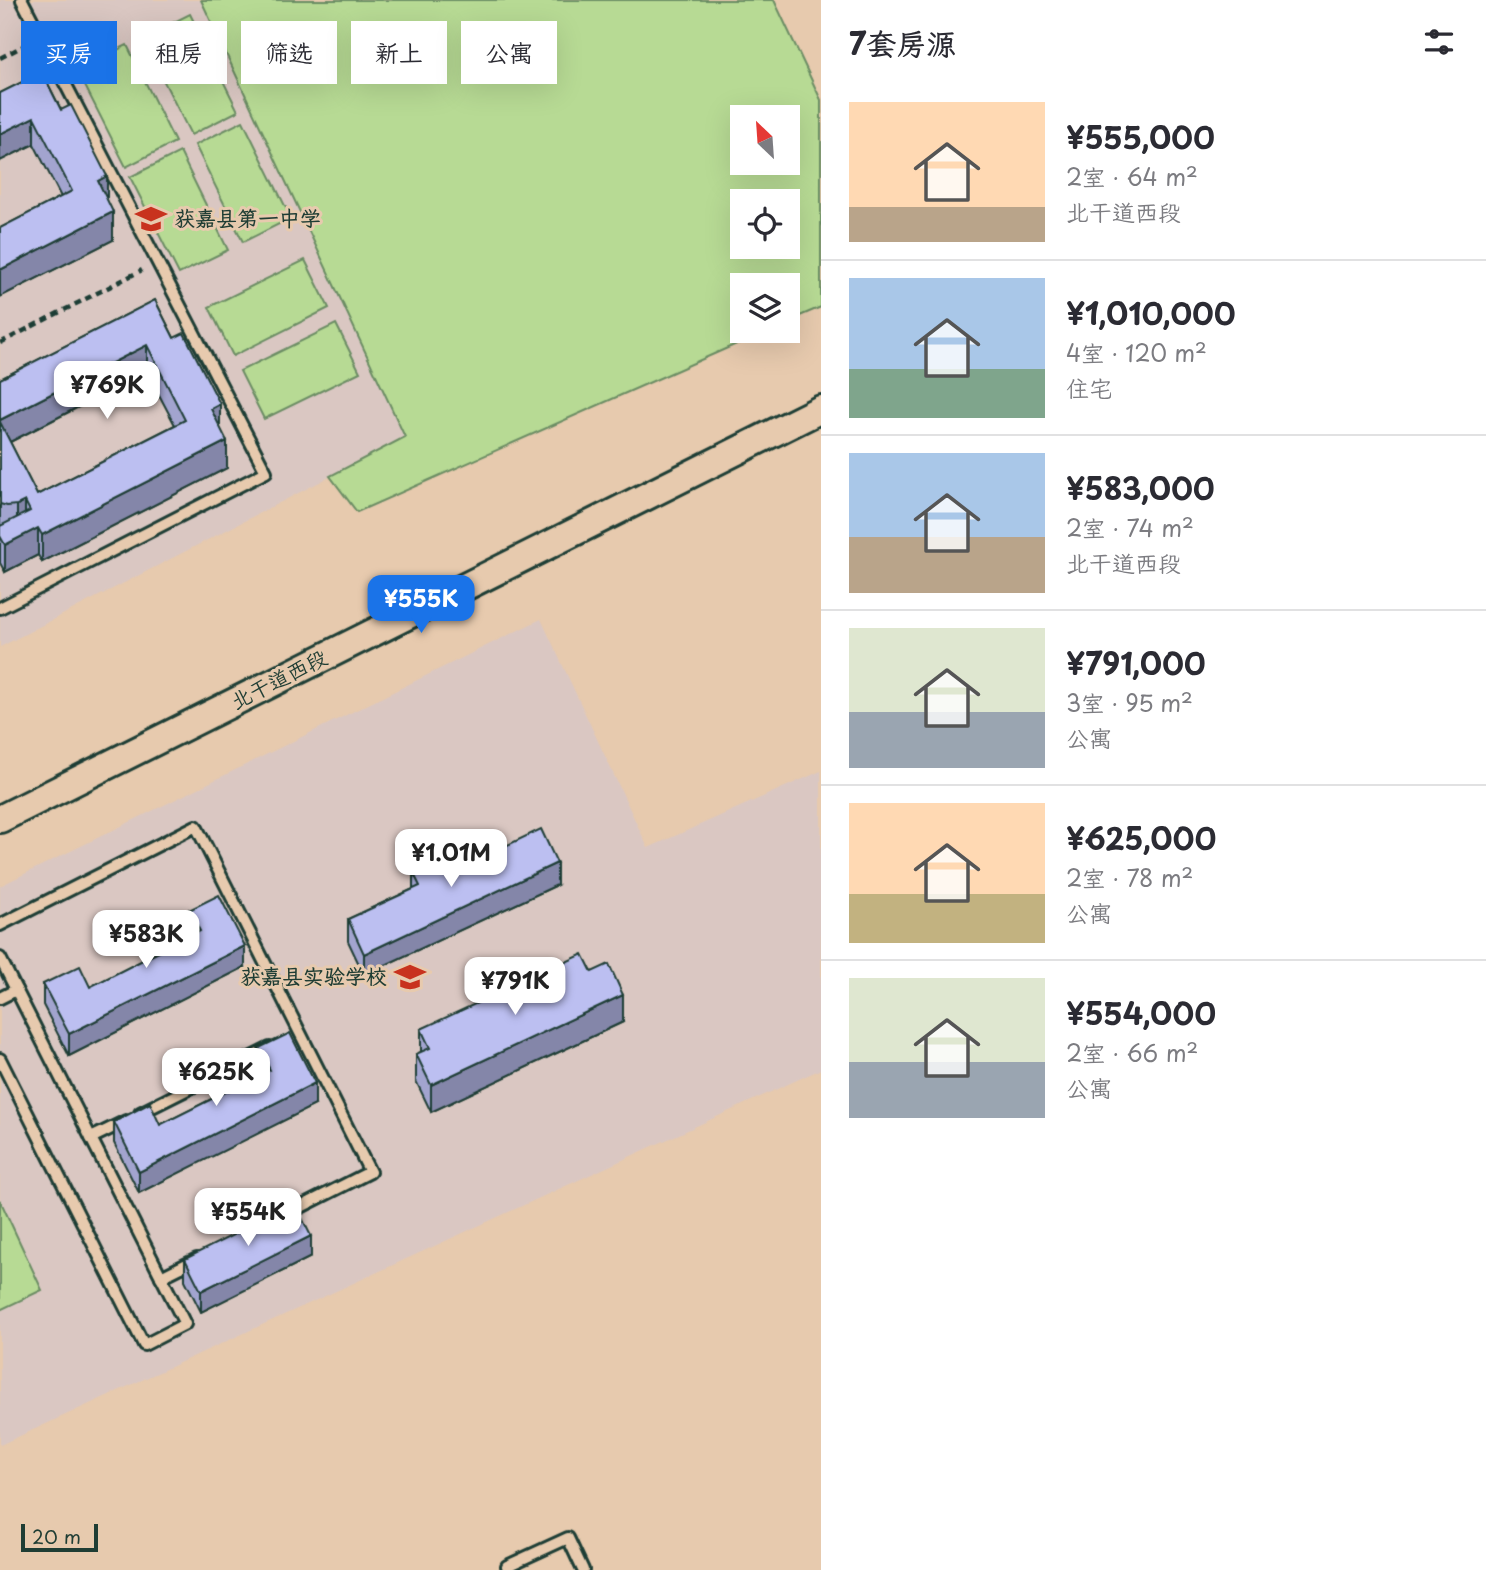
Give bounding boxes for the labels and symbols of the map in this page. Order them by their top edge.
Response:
north arrow [730,105,800,175]
place label: 获嘉县第一中学 [174,201,321,233]
school or university icon: 获嘉县第一中学 [134,202,168,236]
pin: ¥769K [58,362,156,421]
pin: ¥555K [372,576,470,635]
street label: 北干道西段 [224,640,332,716]
pin: ¥1.01M [394,830,508,889]
pin: ¥583K [97,911,195,970]
pin: ¥791K [466,958,564,1017]
place label: 获嘉县实验学校 [240,959,387,991]
school or university icon: 获嘉县实验学校 [393,960,427,994]
pin: ¥625K [167,1048,265,1108]
pin: ¥554K [199,1188,297,1248]
scale bar [21,1521,98,1553]

